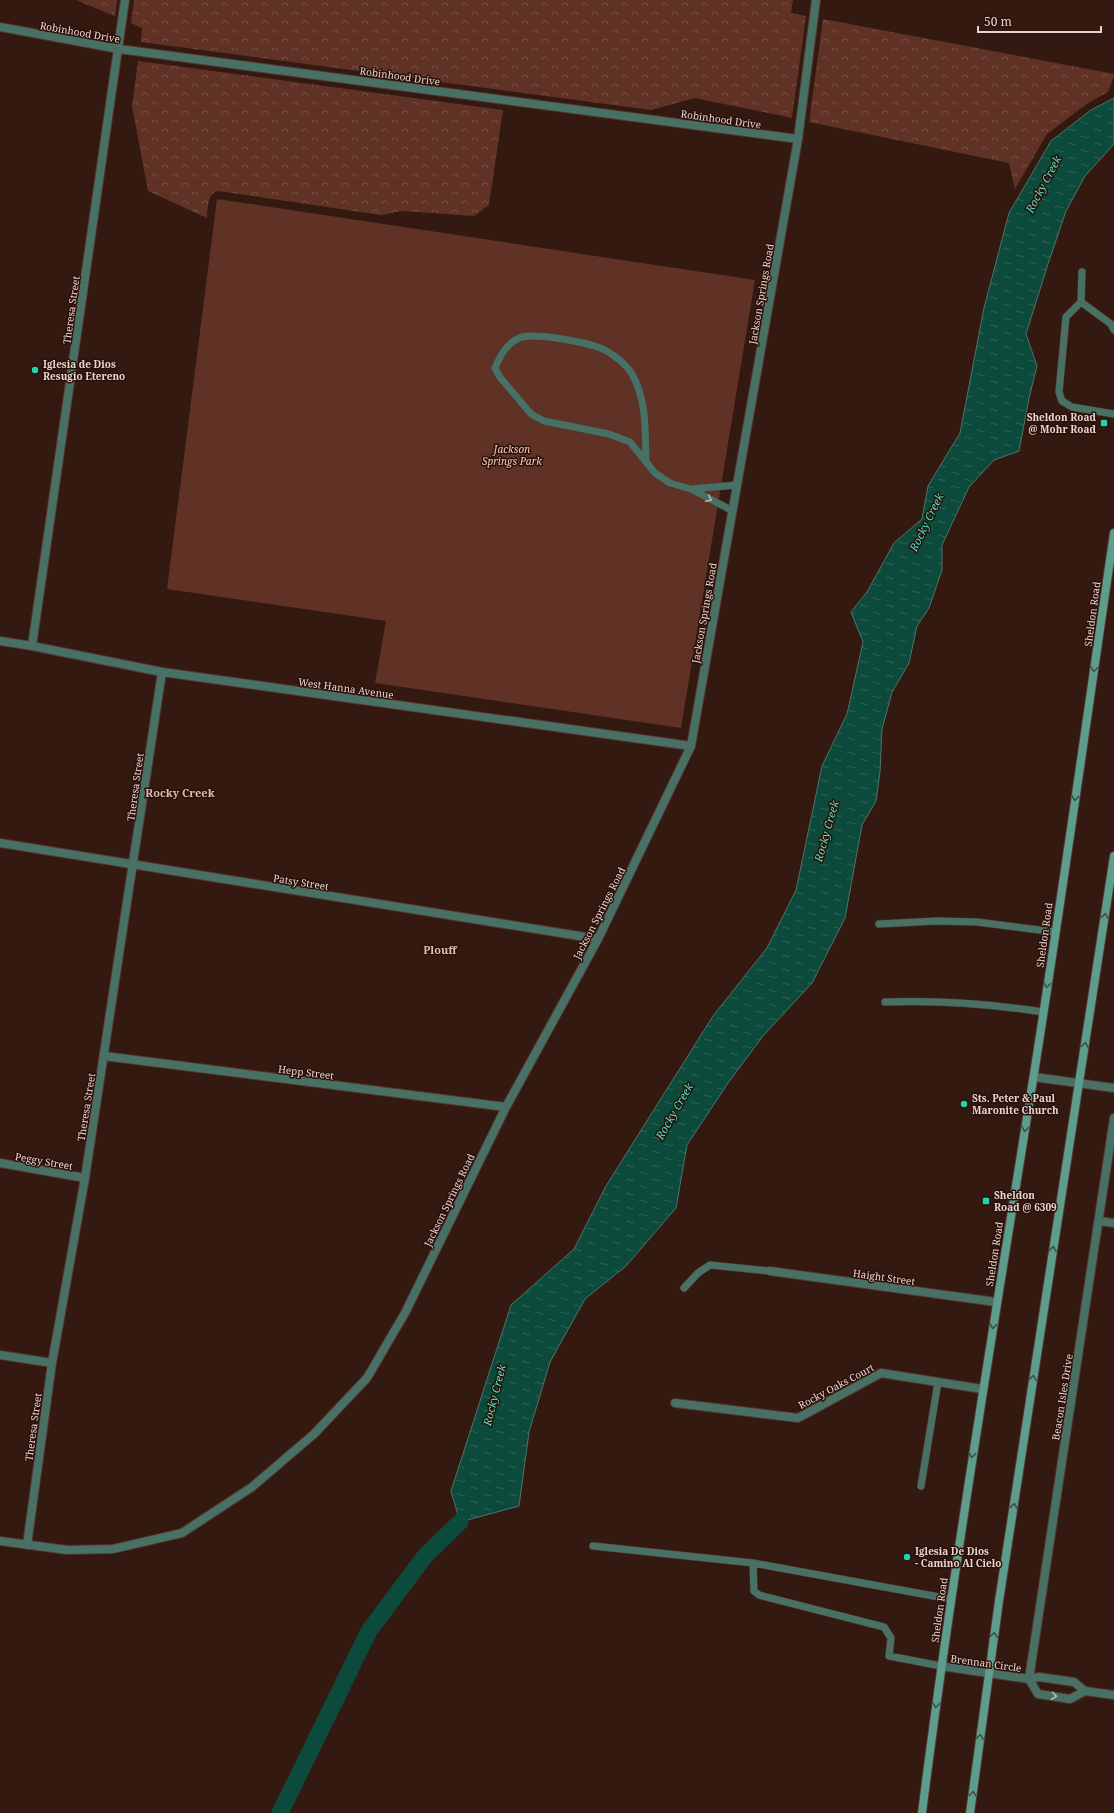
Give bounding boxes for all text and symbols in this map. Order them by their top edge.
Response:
scale bar [978,8,1101,34]
text: 50 m [984,13,1012,30]
street label: Robinhood Drive [39,18,121,46]
street label: Robinhood Drive [359,63,441,89]
street label: Robinhood Drive [680,106,762,132]
water label: Rocky Creek [1021,152,1065,216]
street label: Jackson Springs Road [745,243,777,346]
street label: Theresa Street [59,275,83,345]
place label: Iglesia de Dios Resugio Etereno [43,357,125,383]
marker: Iglesia de Dios Resugio Etereno [30,365,40,375]
place label: Sheldon Road @ Mohr Road [1027,410,1097,436]
marker: Sheldon Road @ Mohr Road [1099,418,1109,428]
park label: Jackson Springs Park [482,442,542,468]
water label: Rocky Creek [905,490,947,554]
one-way arrow [705,494,713,502]
street label: Jackson Springs Road [688,562,720,665]
street label: Sheldon Road [1081,581,1103,647]
one-way arrow [1090,666,1099,672]
street label: West Hanna Avenue [297,674,395,702]
street label: Theresa Street [123,752,147,822]
district label: Rocky Creek [145,785,215,800]
one-way arrow [1071,794,1080,801]
water label: Rocky Creek [810,798,842,864]
street label: Jackson Springs Road [569,864,628,962]
street label: Patsy Street [272,871,330,893]
street label: Sheldon Road [1033,902,1055,968]
one-way arrow [1100,913,1109,919]
district label: Plouff [423,942,458,957]
one-way arrow [1043,981,1052,988]
one-way arrow [1080,1042,1089,1048]
street label: Hepp Street [277,1062,335,1082]
street label: Theresa Street [74,1072,98,1142]
water label: Rocky Creek [651,1079,697,1143]
place label: Sts. Peter & Paul Maronite Church [972,1091,1059,1117]
marker: Sts. Peter & Paul Maronite Church [959,1099,969,1109]
one-way arrow [1021,1126,1030,1132]
street label: Peggy Street [14,1149,74,1173]
street label: Jackson Springs Road [420,1151,478,1250]
place label: Sheldon Road @ 6309 [994,1188,1057,1214]
marker: Sheldon Road @ 6309 [981,1196,991,1206]
street label: Sheldon Road [982,1221,1006,1287]
one-way arrow [1048,1246,1057,1252]
street label: Haight Street [852,1266,916,1288]
one-way arrow [989,1323,997,1329]
street label: Beacon Isles Drive [1048,1353,1076,1441]
street label: Rocky Oaks Court [796,1360,877,1412]
water label: Rocky Creek [479,1362,509,1428]
one-way arrow [1028,1375,1037,1381]
street label: Theresa Street [21,1392,45,1462]
one-way arrow [968,1452,977,1458]
one-way arrow [1009,1503,1018,1509]
place label: Iglesia De Dios - Camino Al Cielo [915,1544,1001,1570]
marker: Iglesia De Dios - Camino Al Cielo [902,1552,912,1562]
street label: Sheldon Road [928,1577,950,1643]
one-way arrow [989,1632,998,1638]
street label: Brennan Circle [950,1651,1022,1675]
one-way arrow [1051,1691,1057,1700]
one-way arrow [932,1702,941,1708]
one-way arrow [975,1734,984,1740]
one-way arrow [968,1791,977,1797]

